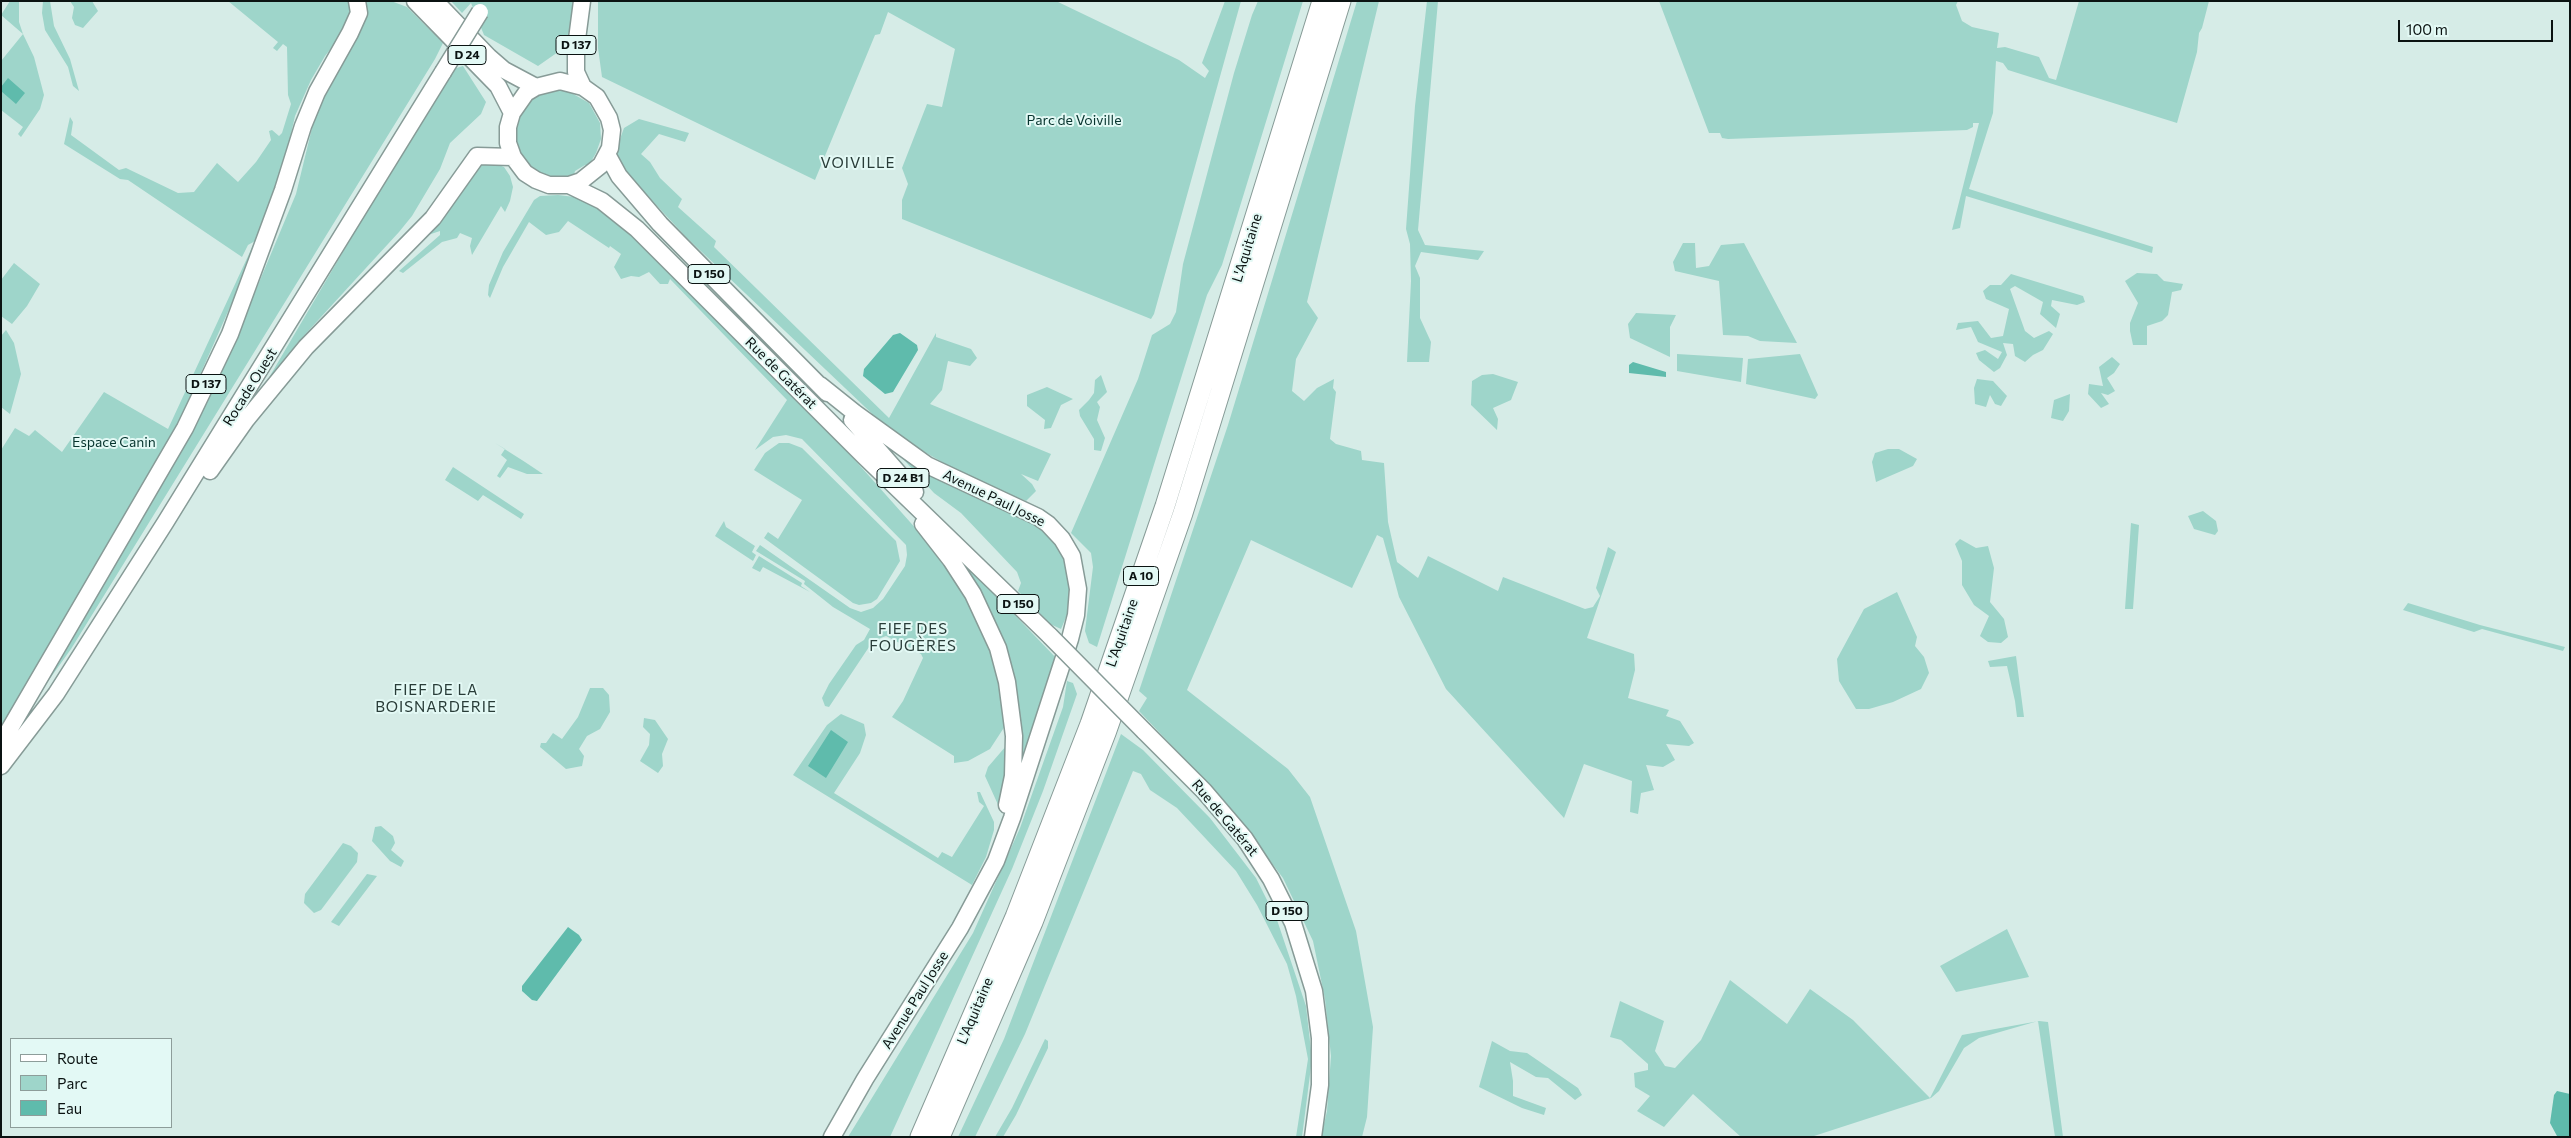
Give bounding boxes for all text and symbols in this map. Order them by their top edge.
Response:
scale bar [2401,10,2556,42]
text: 100 m [2406,20,2448,38]
road number: D 137 [556,36,596,54]
road number: D 24 [448,46,486,64]
park label: Parc de Voiville [1026,112,1122,128]
district label: VOIVILLE [820,154,896,172]
street label: L'Aquitaine [1229,212,1265,284]
road number: D 150 [688,264,730,284]
street label: Rue de Gatérat [742,334,820,412]
street label: Rocade Ouest [219,345,281,429]
road number: D 137 [186,374,226,394]
park label: Espace Canin [72,434,156,450]
street label: Avenue Paul Josse [940,466,1048,530]
road number: D 24 B1 [877,468,929,488]
road number: A 10 [1124,566,1158,586]
road number: D 150 [997,594,1039,614]
street label: L'Aquitaine [1102,597,1142,669]
district label: FIEF DES FOUGÈRES [868,620,958,655]
district label: FIEF DE LA BOISNARDERIE [374,681,498,716]
street label: Rue de Gatérat [1188,776,1262,860]
road number: D 150 [1266,901,1308,920]
street label: Avenue Paul Josse [878,948,952,1052]
street label: L'Aquitaine [953,975,997,1047]
legend [10,1038,172,1128]
text: Route [57,1049,98,1067]
text: Parc [57,1074,87,1092]
text: Eau [57,1099,82,1117]

